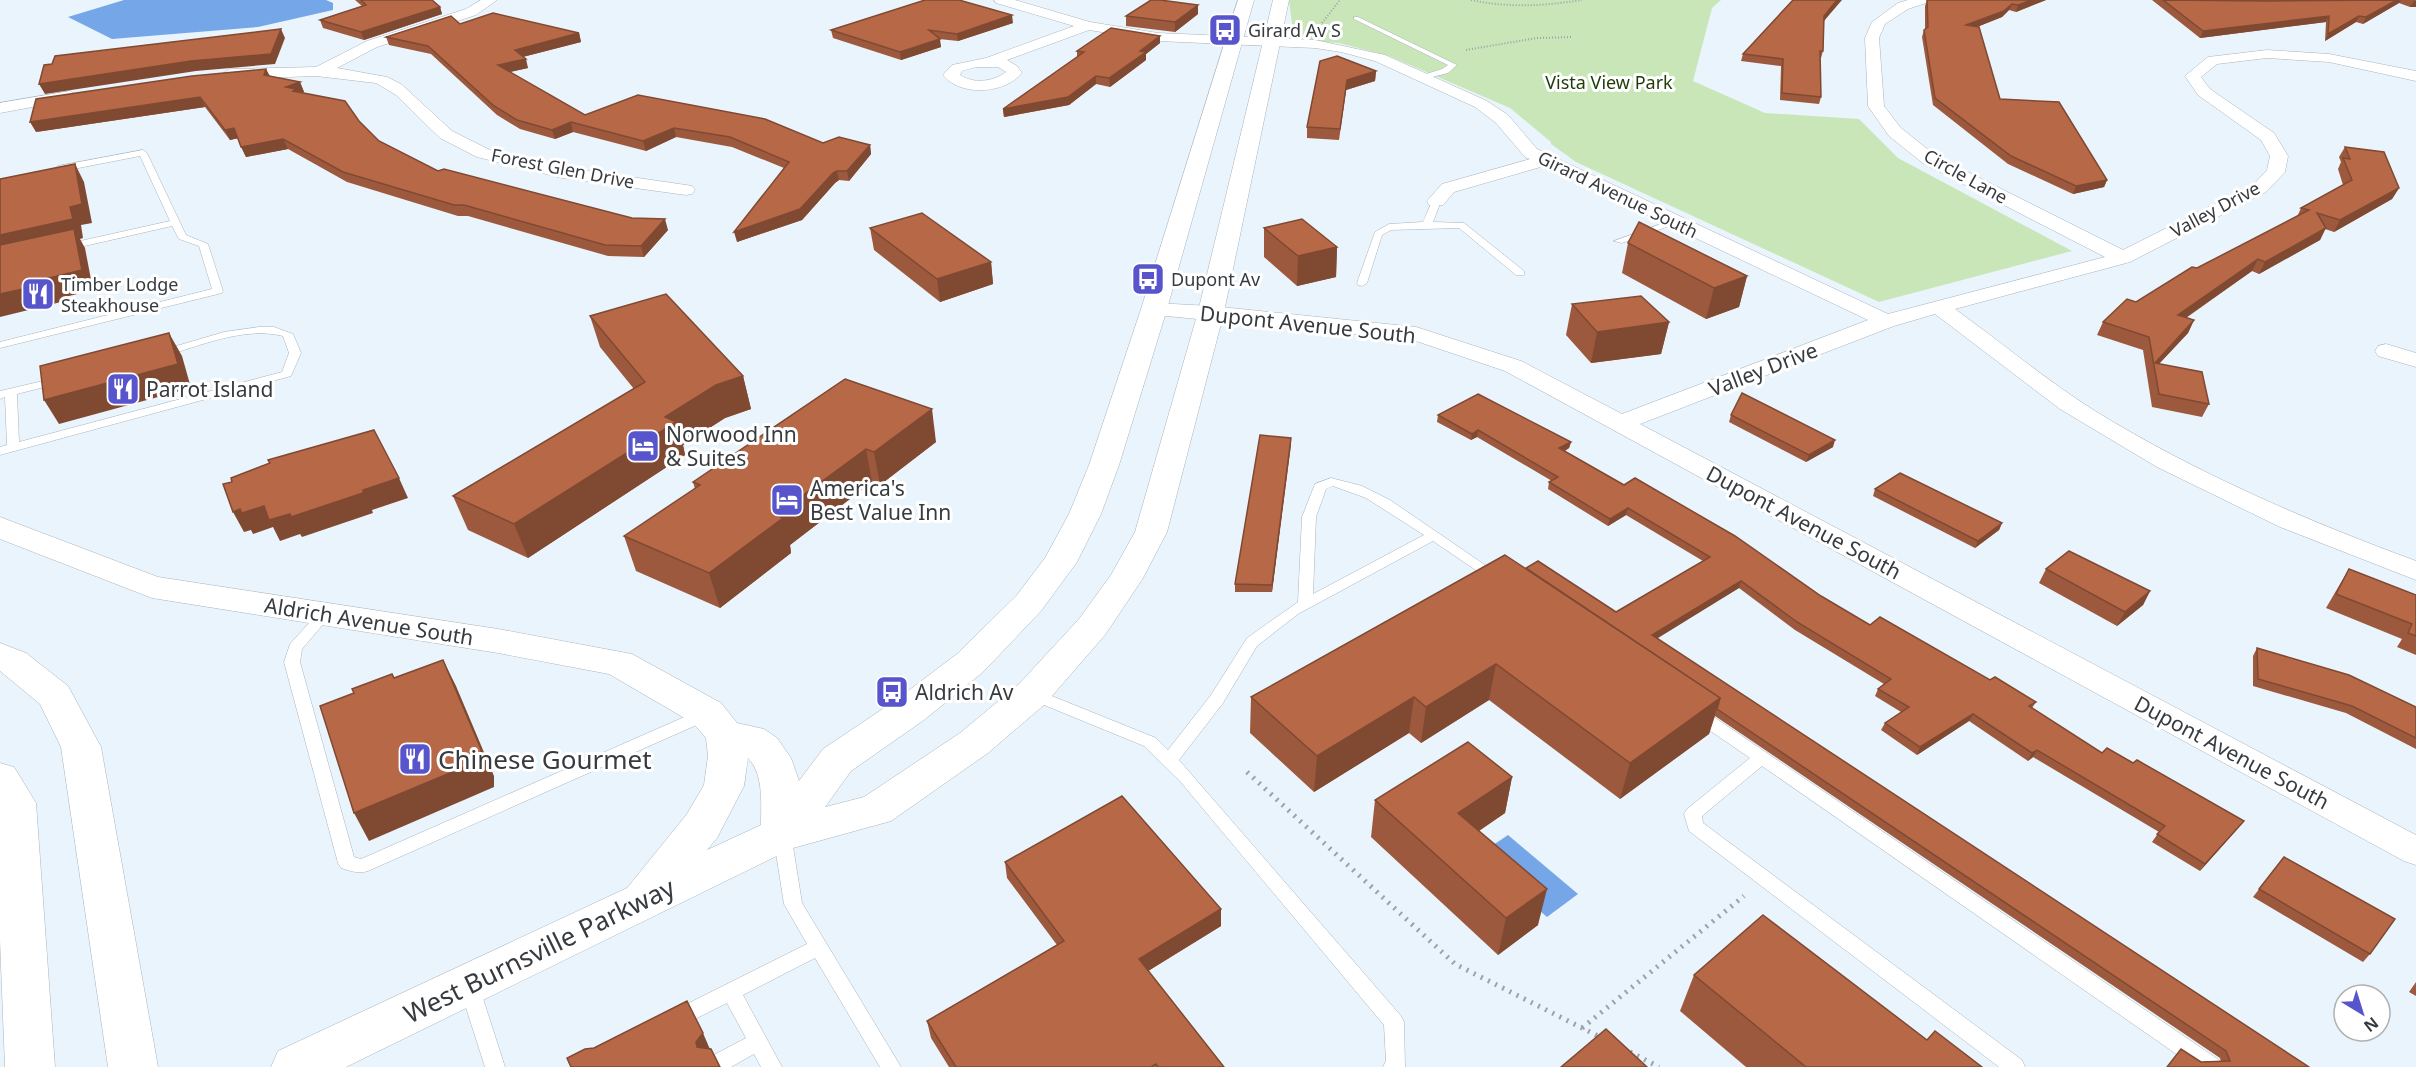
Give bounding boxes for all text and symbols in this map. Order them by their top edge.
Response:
bus stop icon: Girard Av S [1207,12,1243,48]
place label: Girard Av S [1248,18,1341,42]
park label: Vista View Park [1545,70,1673,94]
street label: Forest Glen Drive [489,142,637,194]
street label: Circle Lane [1920,143,2012,209]
street label: Girard Avenue South [1534,145,1702,243]
street label: Valley Drive [2166,175,2264,243]
bus stop icon: Dupont Av [1130,261,1166,297]
place label: Dupont Av [1171,267,1261,291]
place label: Timber Lodge Steakhouse [61,272,178,317]
restaurant icon: Timber Lodge Steakhouse [20,276,56,312]
street label: Dupont Avenue South [1199,299,1417,349]
street label: Valley Drive [1705,335,1821,403]
restaurant icon: Parrot Island [105,371,141,407]
place label: Parrot Island [146,375,273,403]
place label: Norwood Inn & Suites [666,420,797,472]
hotel icon: Norwood Inn & Suites [625,428,661,464]
street label: Dupont Avenue South [1702,459,1906,585]
place label: America's Best Value Inn [810,474,951,526]
hotel icon: America's Best Value Inn [769,482,805,518]
street label: Aldrich Avenue South [262,591,476,651]
bus stop icon: Aldrich Av [874,674,910,710]
place label: Aldrich Av [915,678,1014,706]
street label: Dupont Avenue South [2130,689,2334,815]
restaurant icon: Chinese Gourmet [397,741,433,777]
place label: Chinese Gourmet [438,741,652,777]
street label: West Burnsville Parkway [398,868,681,1031]
north arrow [2332,983,2392,1043]
text: N [2359,1012,2383,1037]

